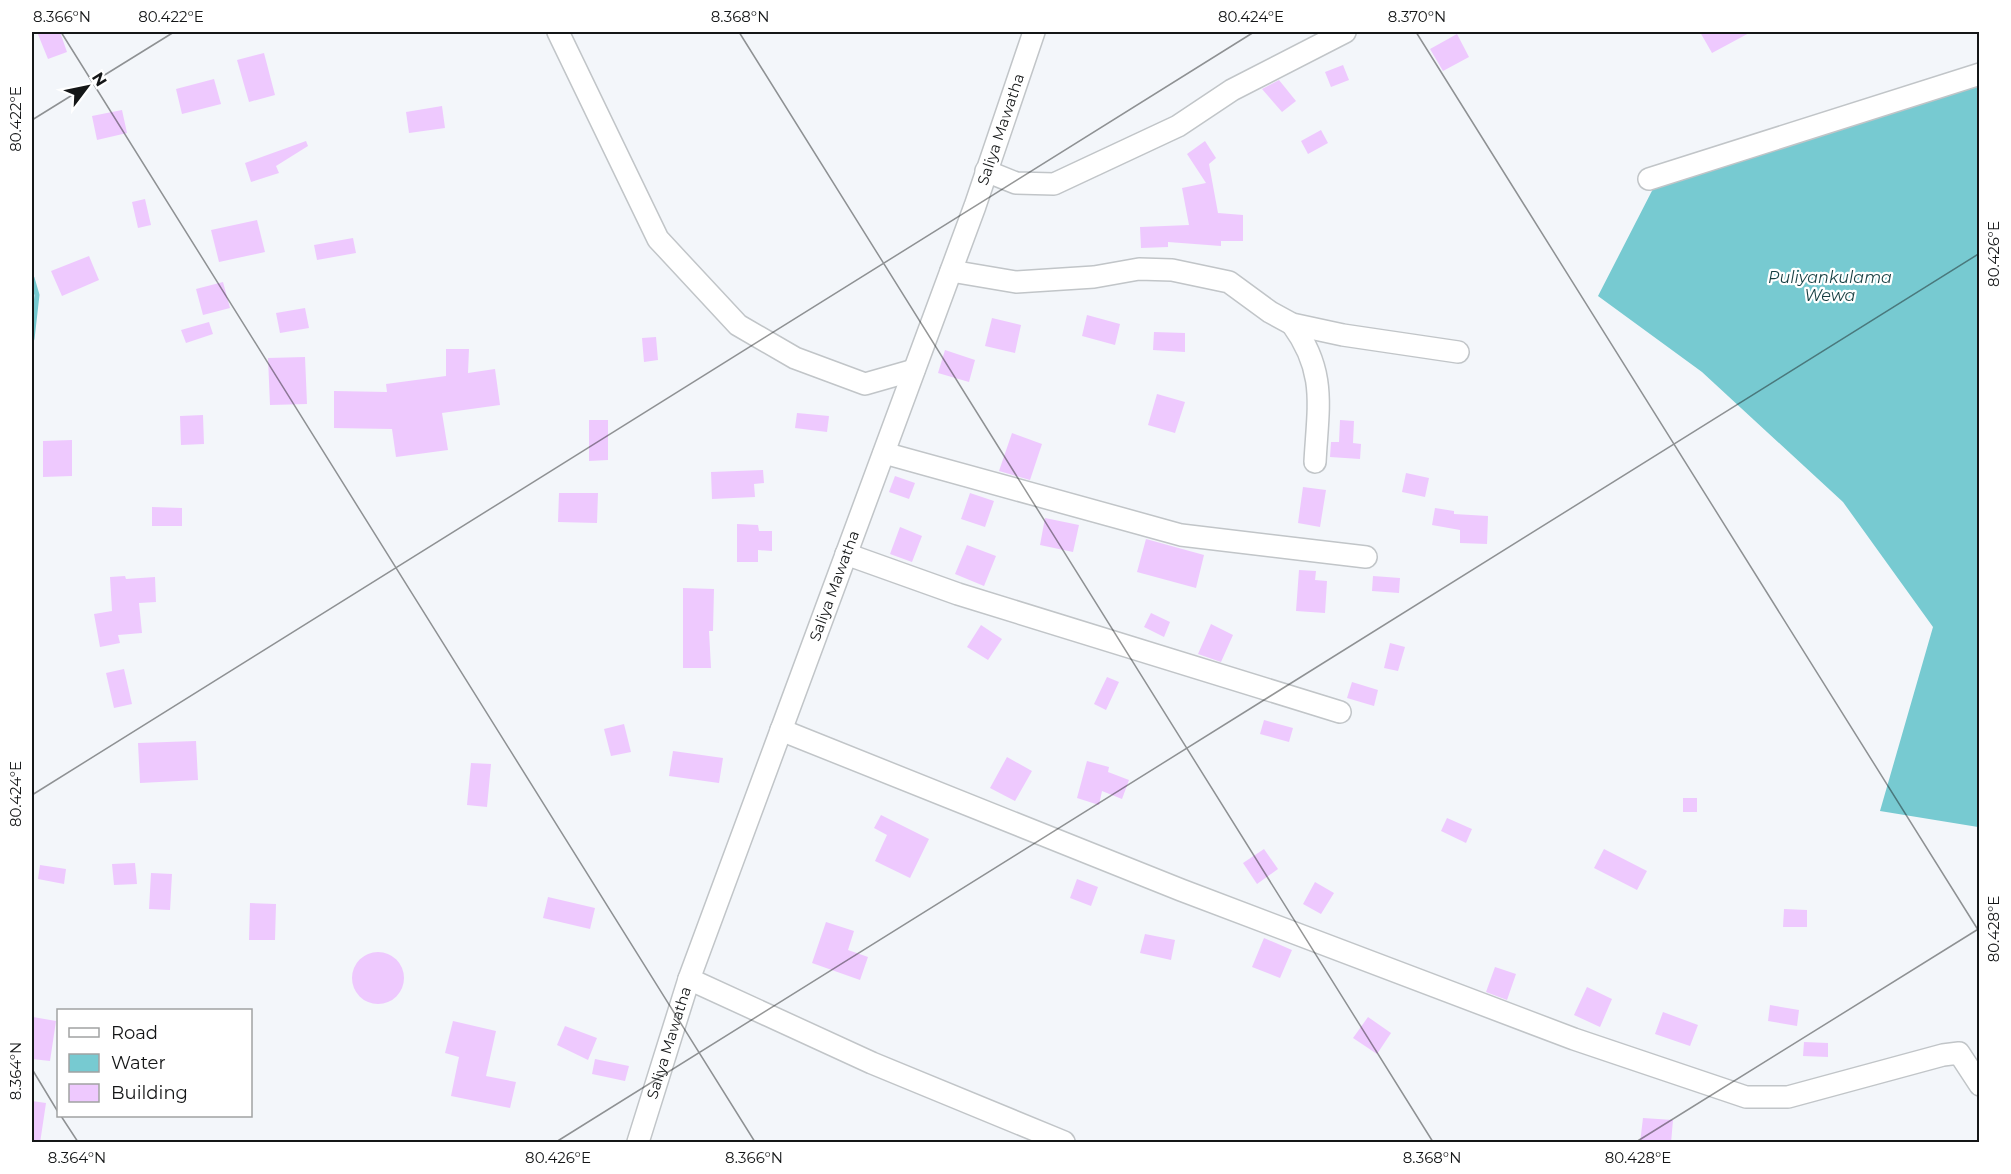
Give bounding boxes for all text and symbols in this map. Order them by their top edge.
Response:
text: 8.366°N [33,7,91,26]
text: 80.422°E [138,7,204,26]
text: 8.368°N [711,7,769,26]
text: 80.424°E [1218,7,1284,26]
text: 8.370°N [1388,7,1446,26]
north arrow [57,57,117,117]
text: N [88,69,111,90]
street label: Saliya Mawatha [973,71,1028,187]
text: 80.422°E [6,86,25,152]
text: 80.426°E [1984,221,2003,287]
water label: Puliyankulama Wewa [1768,268,1892,305]
street label: Saliya Mawatha [805,528,863,644]
text: 80.424°E [6,761,25,827]
text: 80.428°E [1984,896,2003,962]
street label: Saliya Mawatha [642,984,695,1101]
legend [57,1009,252,1117]
text: Road [111,1022,158,1044]
text: 8.364°N [6,1042,25,1100]
text: Water [111,1052,166,1074]
text: Building [111,1082,188,1104]
text: 8.364°N [48,1148,106,1167]
text: 80.426°E [525,1148,591,1167]
text: 8.366°N [725,1148,783,1167]
text: 8.368°N [1403,1148,1461,1167]
text: 80.428°E [1605,1148,1671,1167]

